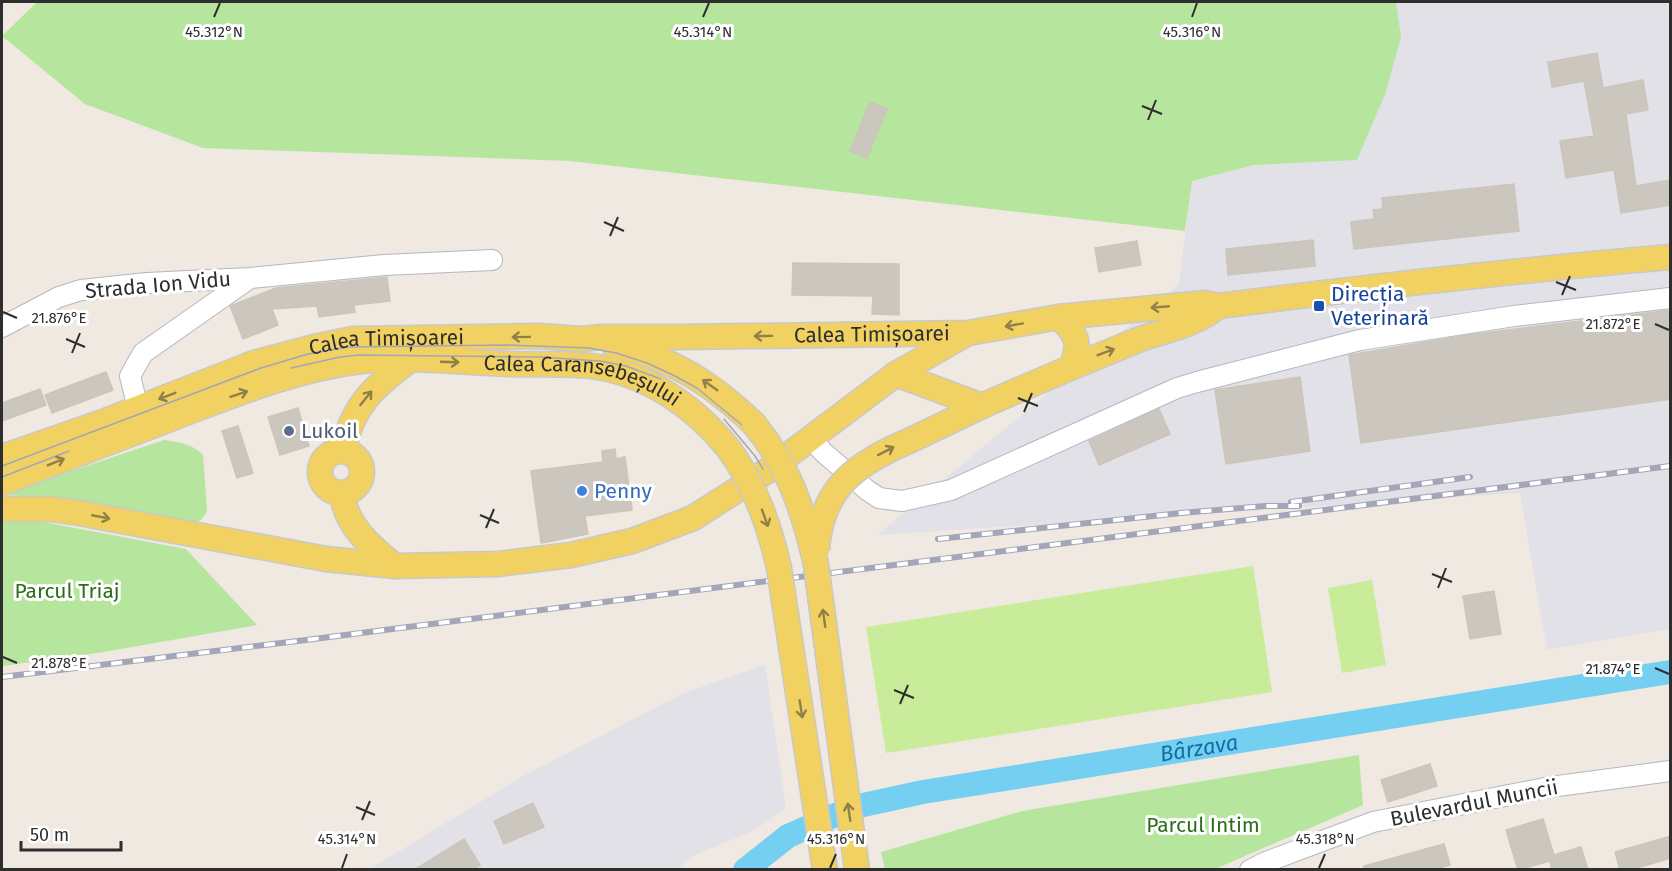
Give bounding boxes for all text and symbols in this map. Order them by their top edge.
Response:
text: 45.312°N [185,23,243,41]
text: 45.314°N [674,23,732,41]
text: 45.316°N [1163,23,1221,41]
street label: Strada Ion Vidu [84,266,232,304]
place label: Direcția Veterinară [1331,281,1429,331]
marker: Direcția Veterinară [1312,299,1326,313]
one-way arrow [1151,302,1171,313]
text: 21.876°E [31,309,87,327]
text: 21.872°E [1586,315,1640,333]
street label: Calea Timișoarei [794,320,950,348]
one-way arrow [1004,320,1024,331]
street label: Calea Timișoarei [306,324,464,361]
one-way arrow [753,330,773,342]
one-way arrow [512,331,532,343]
one-way arrow [1096,346,1115,357]
street label: Calea Caransebeșului [483,350,686,412]
one-way arrow [440,356,460,367]
one-way arrow [702,379,719,392]
one-way arrow [229,387,248,398]
one-way arrow [359,391,373,406]
one-way arrow [159,392,177,403]
place label: Lukoil [301,418,358,444]
marker: Lukoil [282,424,296,438]
one-way arrow [876,445,894,456]
one-way arrow [46,456,65,467]
place label: Penny [594,478,652,504]
marker: Penny [575,484,589,498]
one-way arrow [761,508,772,527]
one-way arrow [91,512,111,523]
park label: Parcul Triaj [14,578,120,604]
one-way arrow [818,609,829,629]
text: 21.878°E [31,654,87,672]
text: 21.874°E [1585,660,1641,678]
one-way arrow [795,699,806,718]
water label: Bârzava [1158,729,1240,768]
street label: Bulevardul Muncii [1388,774,1560,832]
one-way arrow [844,802,855,822]
park label: Parcul Intim [1146,812,1260,838]
scale bar [21,814,122,852]
text: 50 m [30,824,69,846]
text: 45.314°N [318,830,376,848]
text: 45.316°N [807,830,865,848]
text: 45.318°N [1295,830,1355,848]

